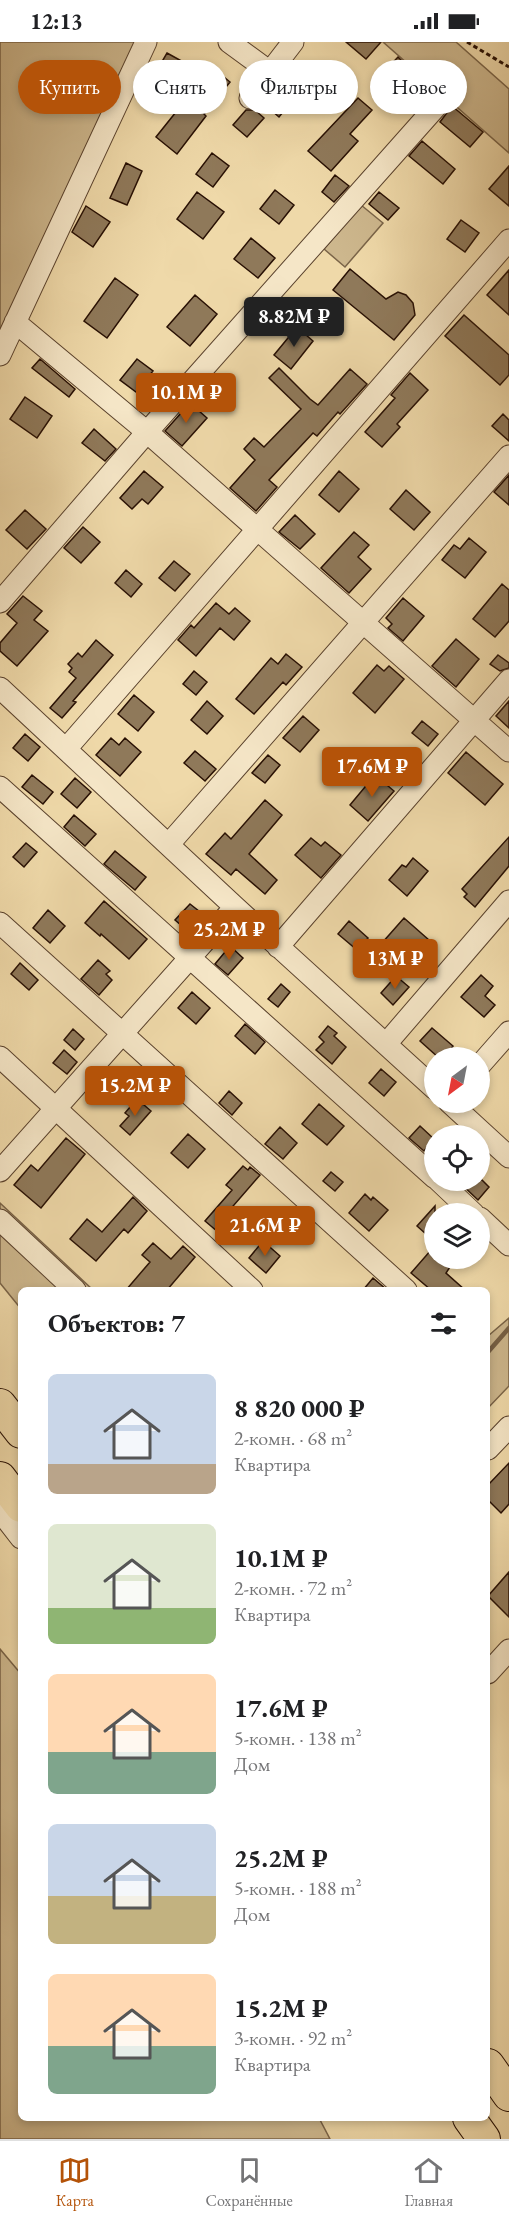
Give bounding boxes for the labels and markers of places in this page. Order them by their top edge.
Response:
pin: 8.82M ₽ [239,297,349,348]
pin: 10.1M ₽ [131,373,241,424]
pin: 17.6M ₽ [317,747,427,798]
pin: 25.2M ₽ [174,910,284,961]
pin: 13M ₽ [353,939,437,990]
pin: 15.2M ₽ [80,1066,190,1117]
pin: 21.6M ₽ [210,1206,320,1257]

